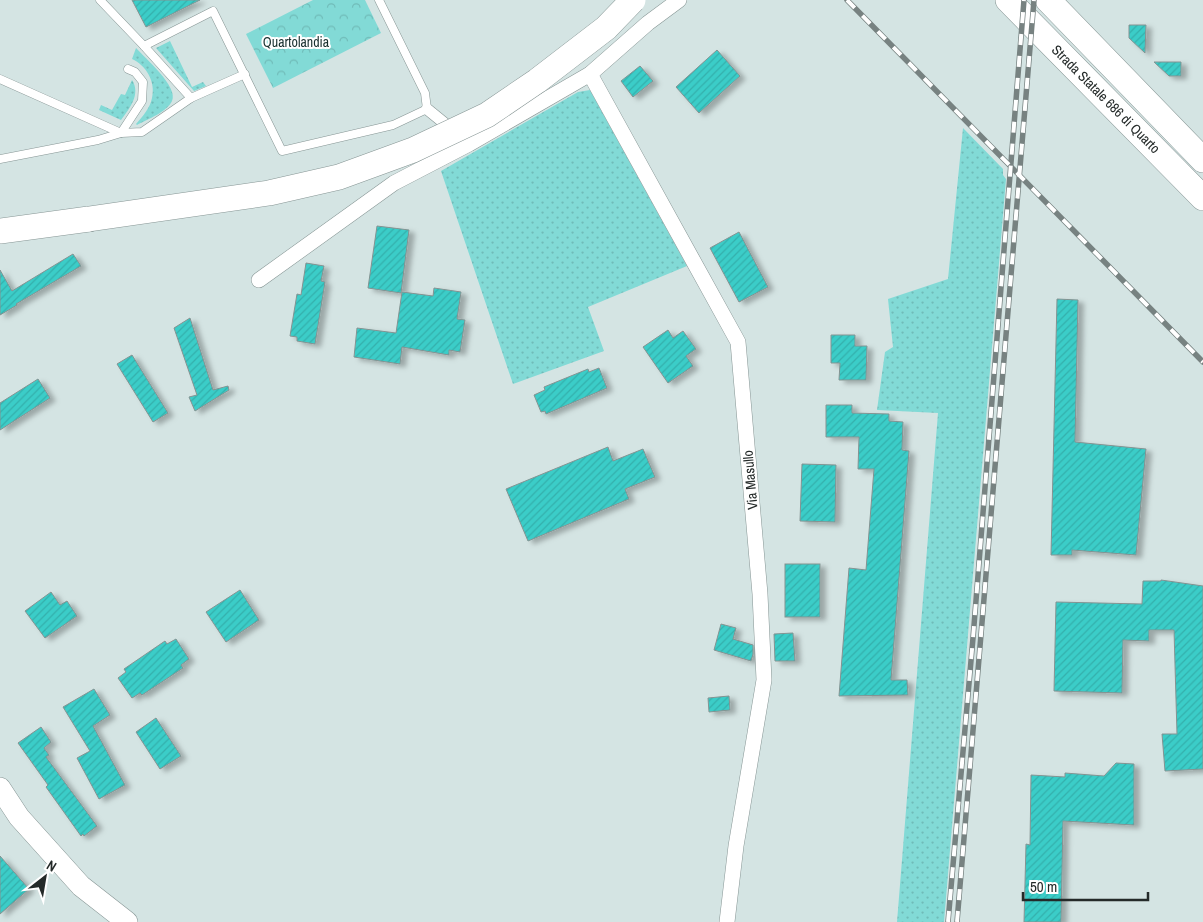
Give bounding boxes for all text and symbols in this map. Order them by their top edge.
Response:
park label: Quartolandia [263,33,330,51]
street label: Strada Statale 686 di Quarto [1048,41,1164,157]
street label: Via Masullo [738,449,762,511]
north arrow [20,852,70,902]
text: N [44,856,60,876]
scale bar [1023,870,1148,902]
text: 50 m [1030,876,1057,897]

